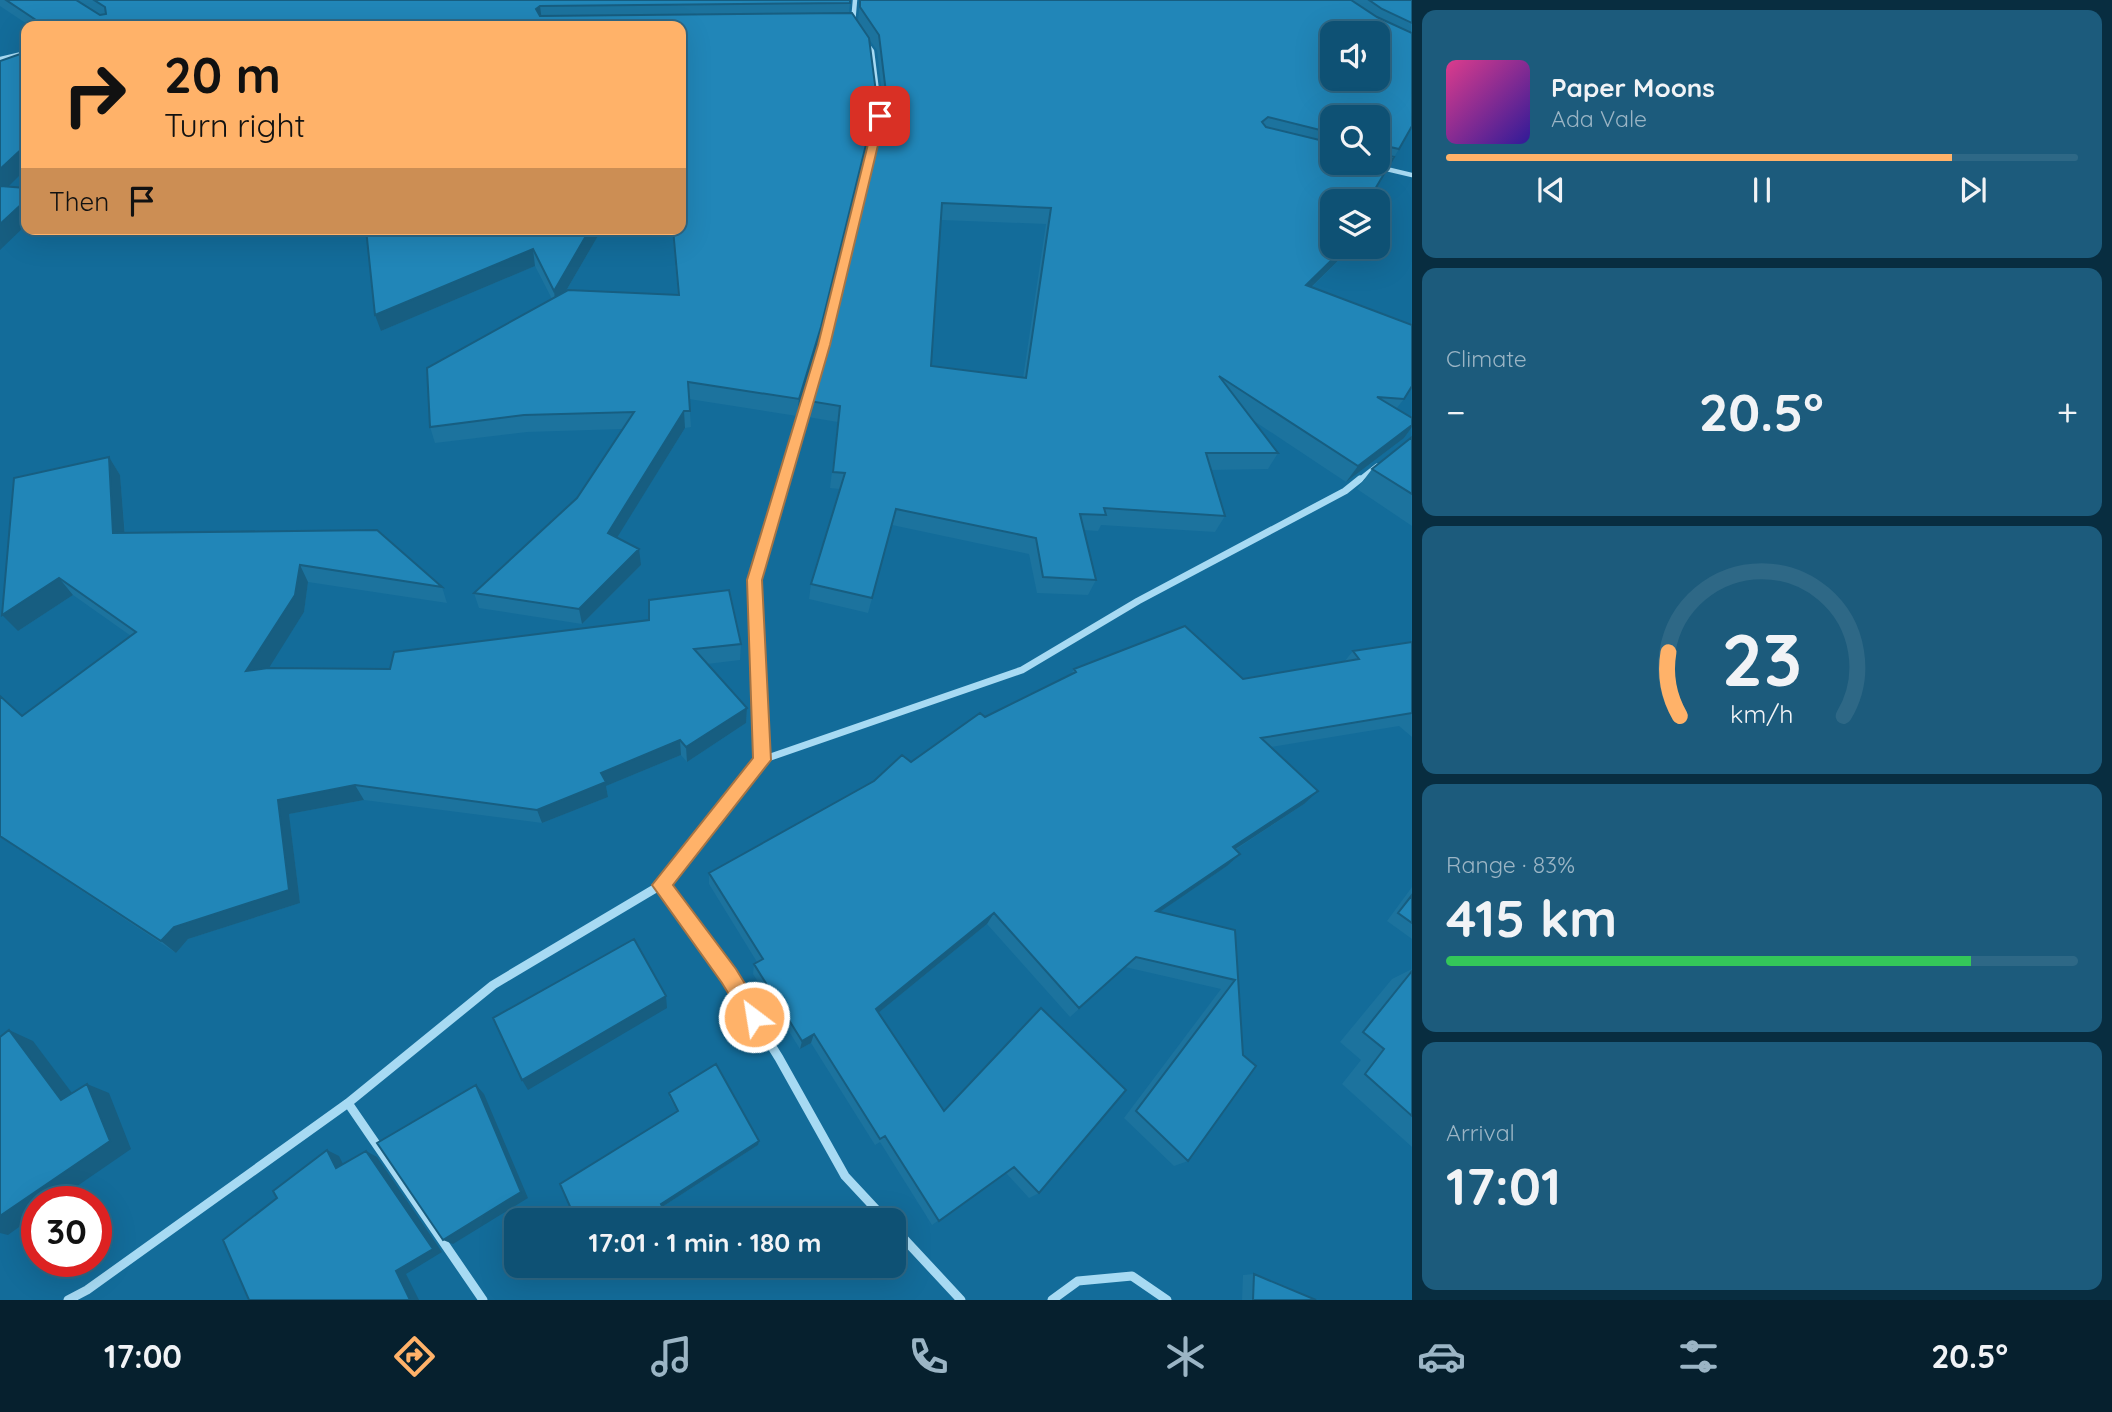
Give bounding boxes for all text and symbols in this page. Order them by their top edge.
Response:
map controls [1320,21,1390,259]
button: sound [1320,21,1390,91]
text: 20 m [164,44,281,105]
icon: right [49,49,140,140]
text: Paper Moons [1551,71,1715,104]
pin [850,86,910,146]
icon: arrive [861,97,899,135]
text: Ada Vale [1551,104,1647,133]
text: Turn right [164,105,305,145]
button: search [1320,105,1390,175]
icon: previous [1532,171,1570,209]
icon: pause [1743,171,1781,209]
icon: next [1954,171,1992,209]
icon: arrive [123,182,161,220]
text: Then [49,185,109,218]
button: layers [1320,189,1390,259]
text: Climate [1446,344,1527,373]
text: 20.5° [1699,379,1824,444]
text: − [1446,388,1466,436]
text: + [2057,388,2078,436]
text: 23 [1722,613,1802,704]
text: km/h [1730,698,1794,729]
text: Range · 83% [1446,850,1575,879]
text: 415 km [1446,885,1617,950]
position arrow [717,980,791,1054]
text: Arrival [1446,1118,1515,1147]
text: 17:01 [1446,1153,1561,1218]
speed limit sign: 30 [21,1186,112,1277]
text: 17:01 · 1 min · 180 m [589,1226,821,1259]
icon: directions [390,1332,439,1381]
icon: music [647,1332,696,1381]
icon: phone [904,1332,953,1381]
icon: climate [1161,1332,1210,1381]
icon: car [1417,1332,1466,1381]
icon: filters [1674,1332,1723,1381]
text: 17:00 [104,1336,182,1376]
text: 20.5° [1931,1336,2008,1376]

